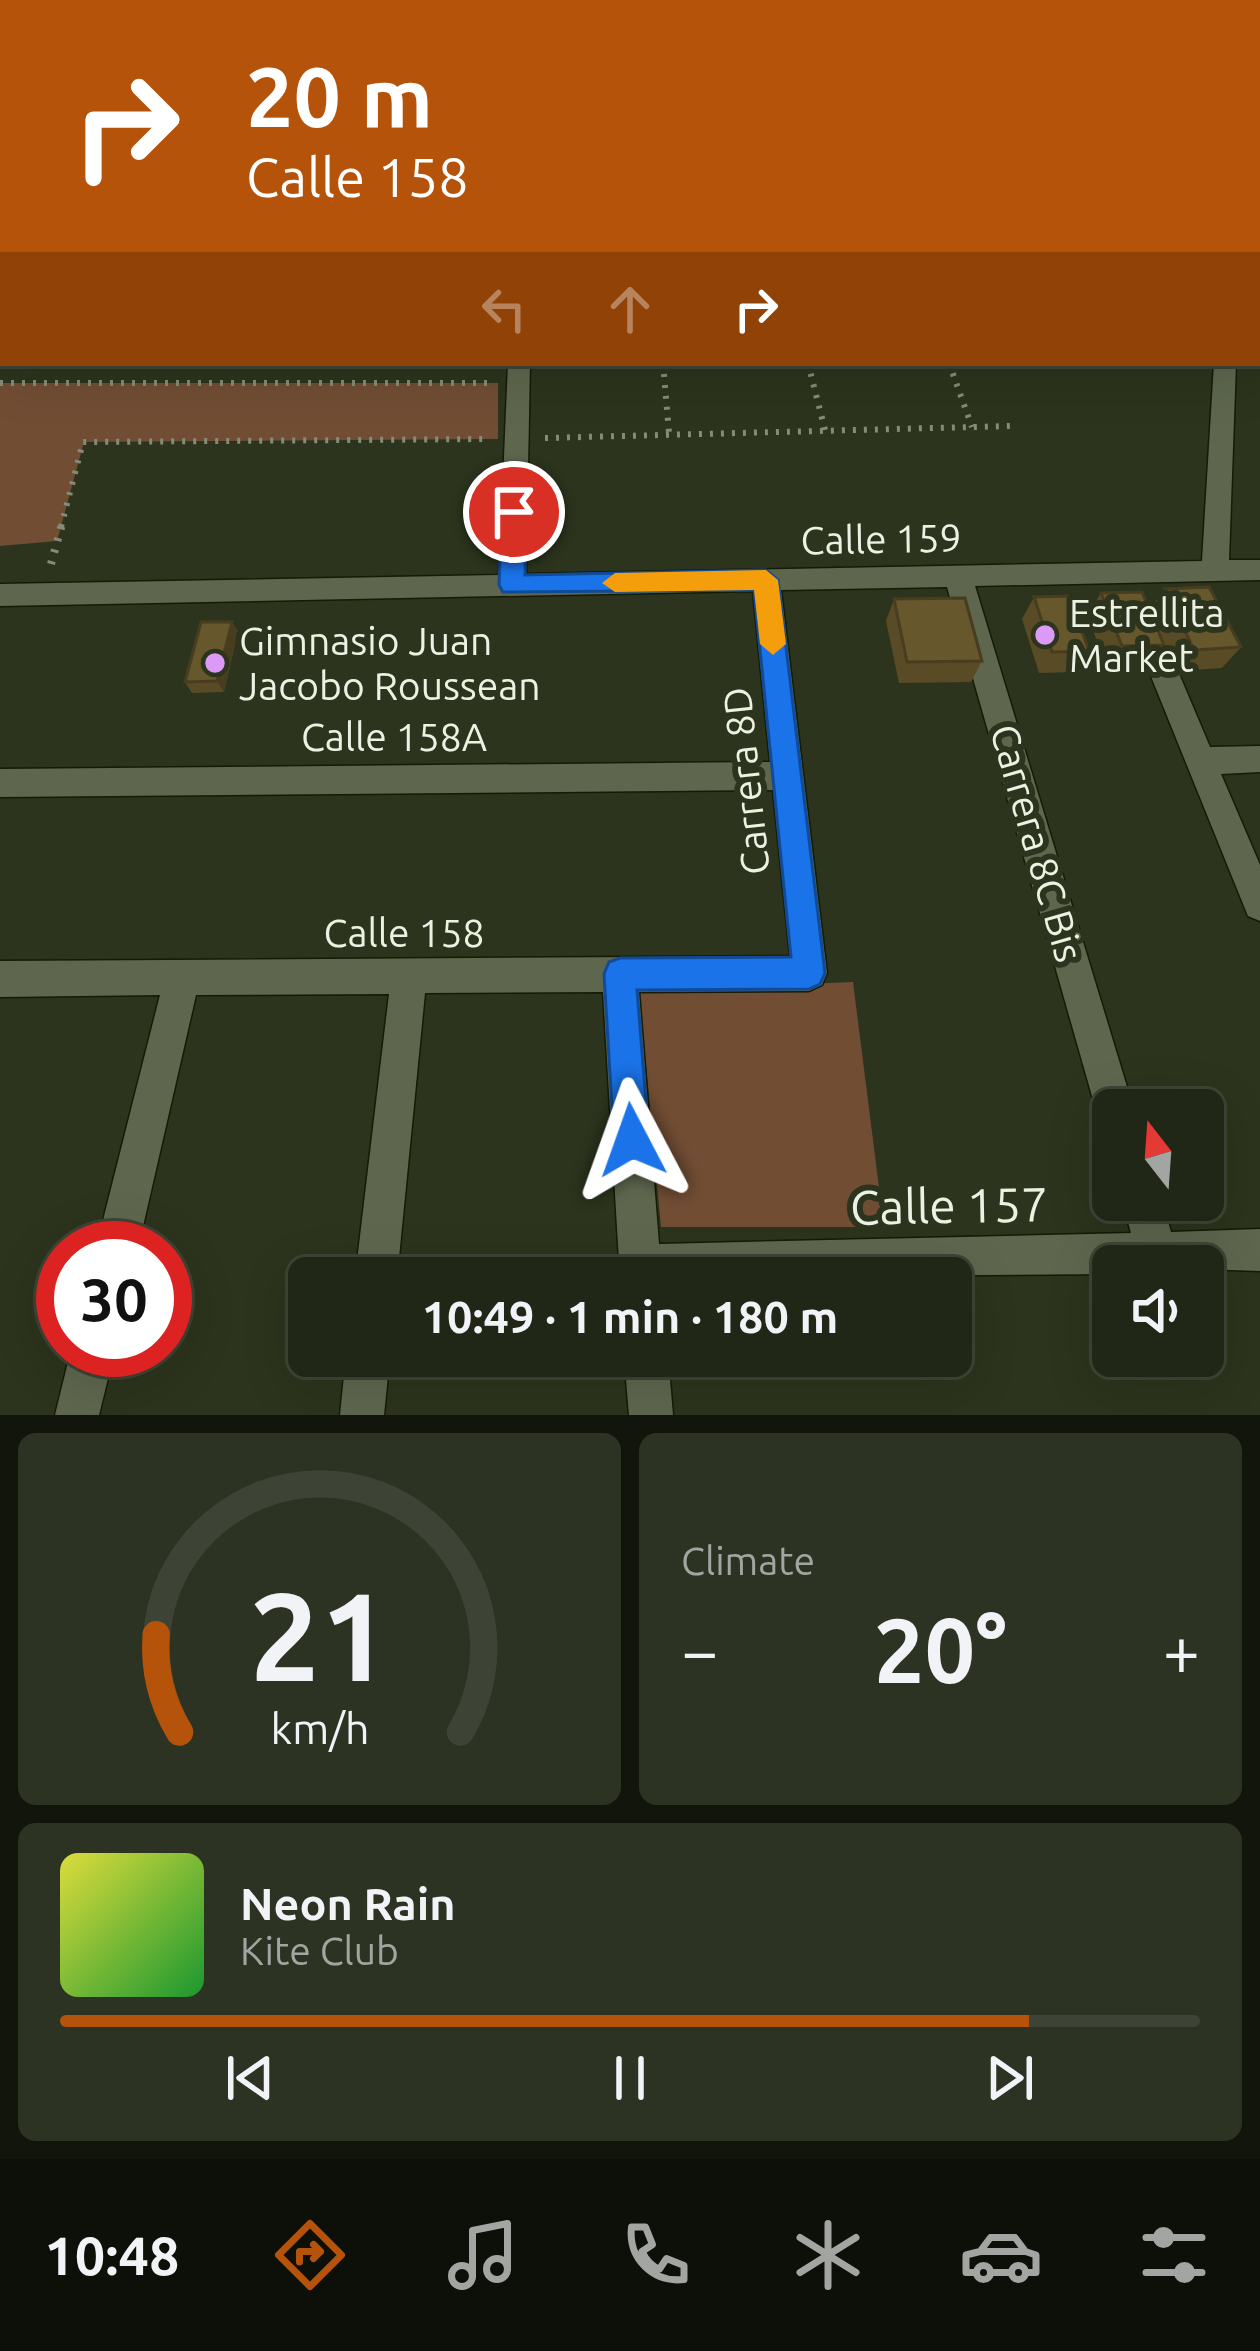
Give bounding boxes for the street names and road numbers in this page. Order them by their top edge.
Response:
street label: Calle 159 [800,516,962,561]
street label: Carrera 8D [714,685,777,877]
street label: Calle 158A [301,715,487,758]
street label: Carrera 8C Bis [983,719,1092,966]
street label: Calle 158 [324,911,484,954]
street label: Calle 157 [850,1176,1048,1234]

